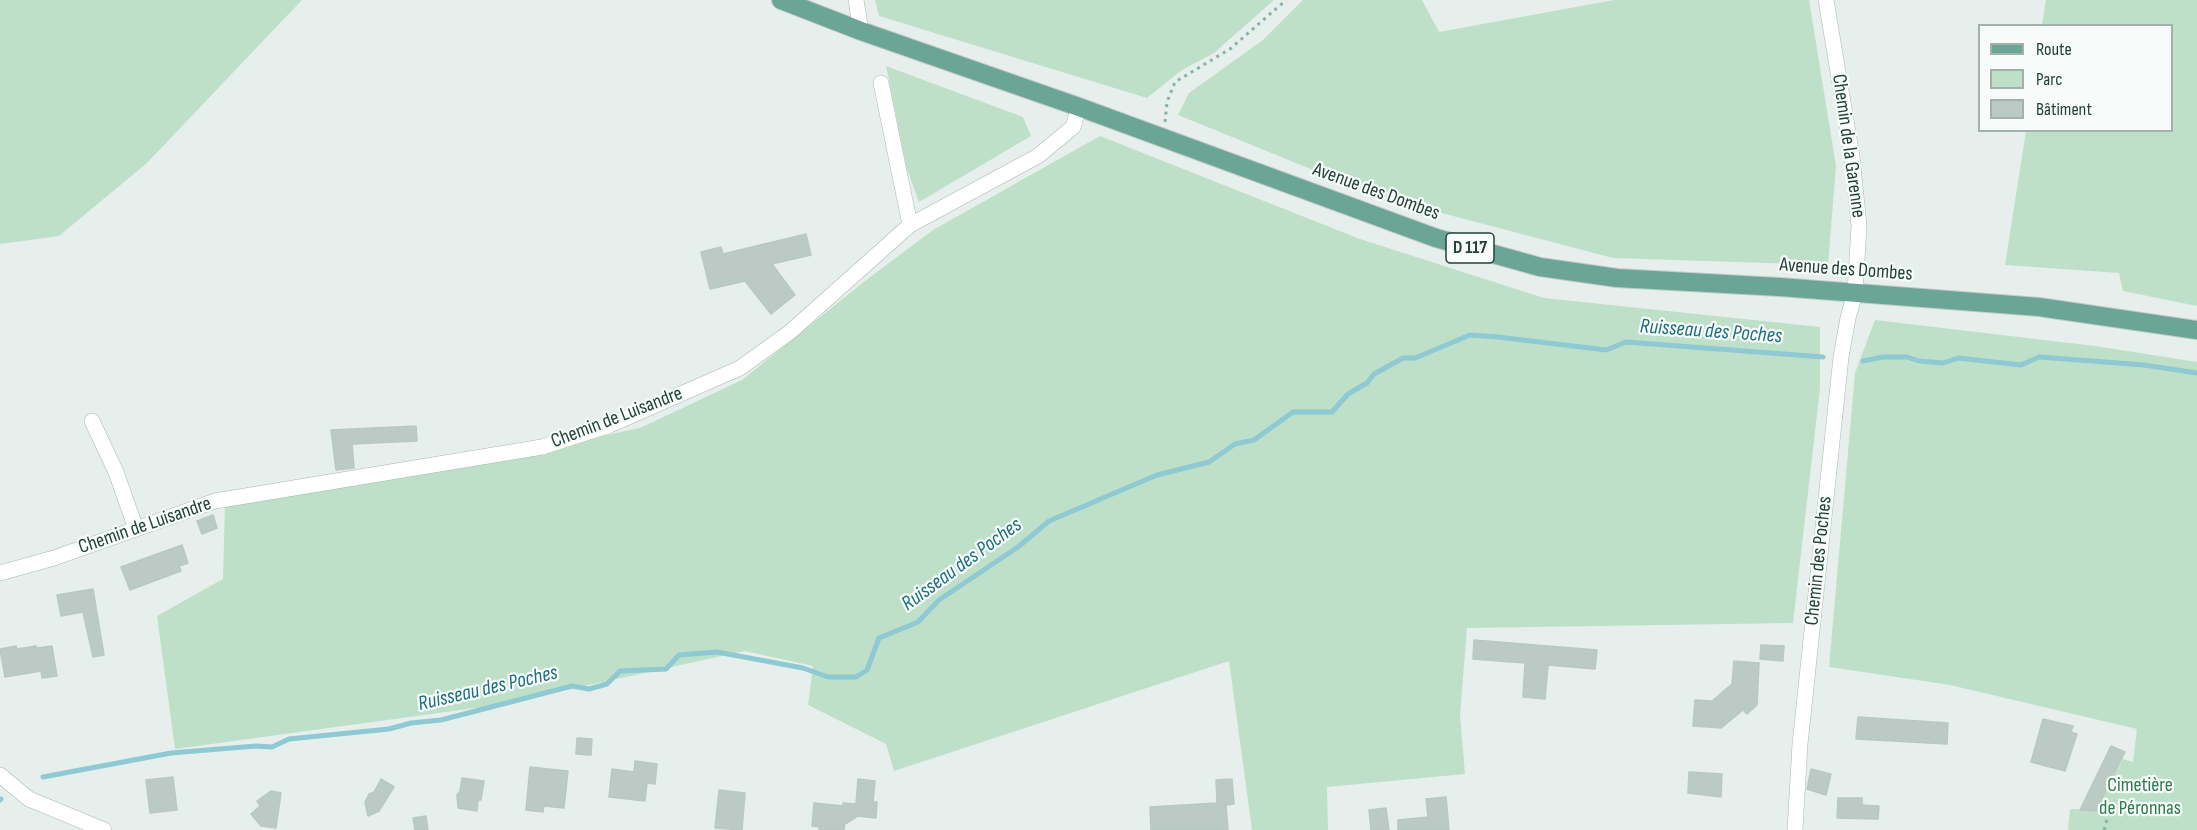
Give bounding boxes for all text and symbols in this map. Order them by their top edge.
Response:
legend [1978,24,2173,132]
text: Route [2036,39,2072,60]
text: Parc [2036,69,2062,90]
street label: Chemin de la Garenne [1826,73,1870,219]
text: Bâtiment [2036,99,2092,120]
street label: Avenue des Dombes [1309,158,1443,226]
road number: D 117 [1446,233,1494,263]
street label: Avenue des Dombes [1779,253,1913,287]
water label: Ruisseau des Poches [1639,314,1783,350]
street label: Chemin de Luisandre [548,382,686,454]
street label: Chemin de Luisandre [75,492,215,560]
street label: Chemin des Poches [1800,495,1838,627]
water label: Ruisseau des Poches [897,513,1027,617]
water label: Ruisseau des Poches [416,661,560,717]
park label: Cimetière de Péronnas [2099,774,2181,821]

